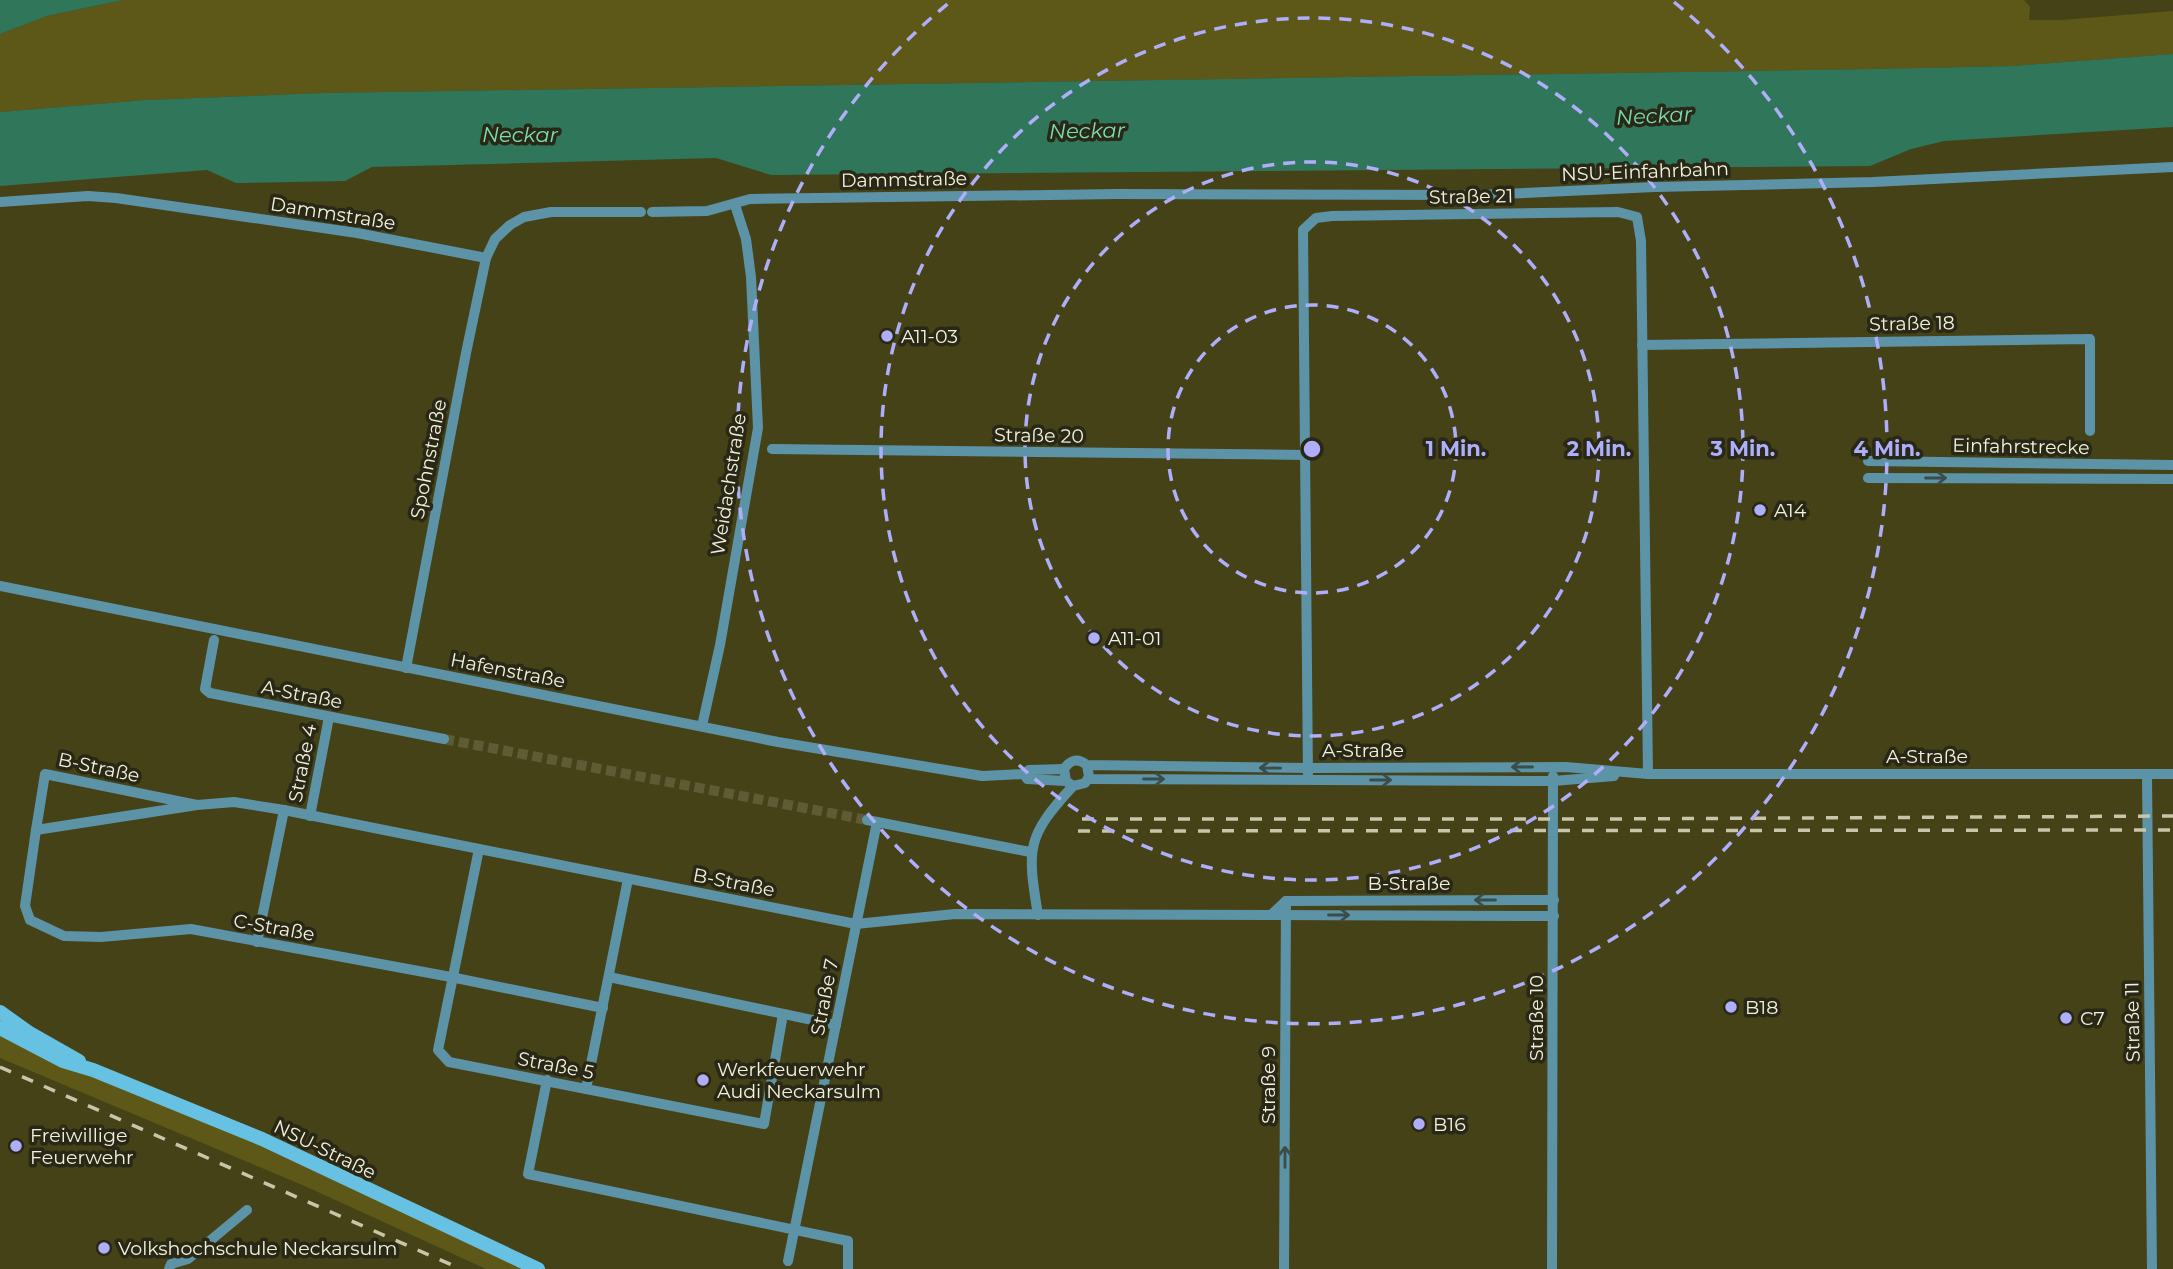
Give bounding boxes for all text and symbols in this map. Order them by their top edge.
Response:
water label: Neckar [1615,101,1693,130]
water label: Neckar [1049,117,1126,144]
water label: Neckar [482,122,559,147]
street label: NSU-Einfahrbahn [1561,157,1729,186]
street label: Dammstraße [841,167,967,192]
street label: Straße 21 [1429,184,1513,209]
street label: Dammstraße [269,192,397,235]
street label: Straße 18 [1869,311,1955,336]
place label: A11-03 [901,325,958,348]
marker: A11-03 [879,328,895,344]
street label: Spohnstraße [406,397,451,521]
street label: Weidachstraße [706,411,751,557]
street label: Straße 20 [994,423,1084,448]
street label: Einfahrstrecke [1952,434,2090,459]
text: 1 Min. [1426,436,1486,461]
text: 2 Min. [1567,436,1631,461]
text: 3 Min. [1710,436,1775,461]
text: 4 Min. [1854,436,1920,461]
centre of rings [1300,437,1324,461]
one-way arrow [1925,471,1948,485]
place label: A14 [1774,499,1807,522]
marker: A14 [1752,502,1768,518]
place label: A11-01 [1108,627,1161,650]
marker: A11-01 [1086,630,1102,646]
street label: Hafenstraße [449,648,567,693]
street label: A-Straße [260,675,344,714]
street label: Straße 4 [284,722,321,804]
street label: A-Straße [1322,739,1404,762]
street label: A-Straße [1886,745,1968,768]
street label: B-Straße [56,748,142,787]
one-way arrow [1510,760,1533,774]
one-way arrow [1258,761,1281,774]
one-way arrow [1142,772,1165,786]
one-way arrow [1369,773,1392,787]
street label: B-Straße [691,863,777,902]
street label: B-Straße [1368,872,1450,895]
one-way arrow [1474,893,1497,907]
one-way arrow [1327,908,1350,922]
street label: C-Straße [232,909,316,946]
street label: Straße 7 [806,957,843,1037]
street label: Straße 10 [1525,975,1548,1061]
street label: Straße 11 [2120,982,2145,1062]
place label: B18 [1745,996,1778,1019]
marker: B18 [1723,999,1739,1015]
place label: C7 [2080,1007,2105,1030]
marker: C7 [2058,1010,2074,1026]
street label: Straße 9 [1257,1046,1280,1124]
street label: Straße 5 [516,1047,596,1084]
place label: Werkfeuerwehr Audi Neckarsulm [717,1058,881,1103]
marker: Werkfeuerwehr Audi Neckarsulm [695,1072,711,1088]
place label: B16 [1433,1113,1466,1136]
street label: NSU-Straße [270,1115,380,1184]
marker: B16 [1411,1116,1427,1132]
place label: Freiwillige Feuerwehr [30,1124,134,1169]
marker: Freiwillige Feuerwehr [8,1138,24,1154]
one-way arrow [1278,1146,1292,1169]
place label: Volkshochschule Neckarsulm [118,1237,397,1260]
marker: Volkshochschule Neckarsulm [96,1240,112,1256]

